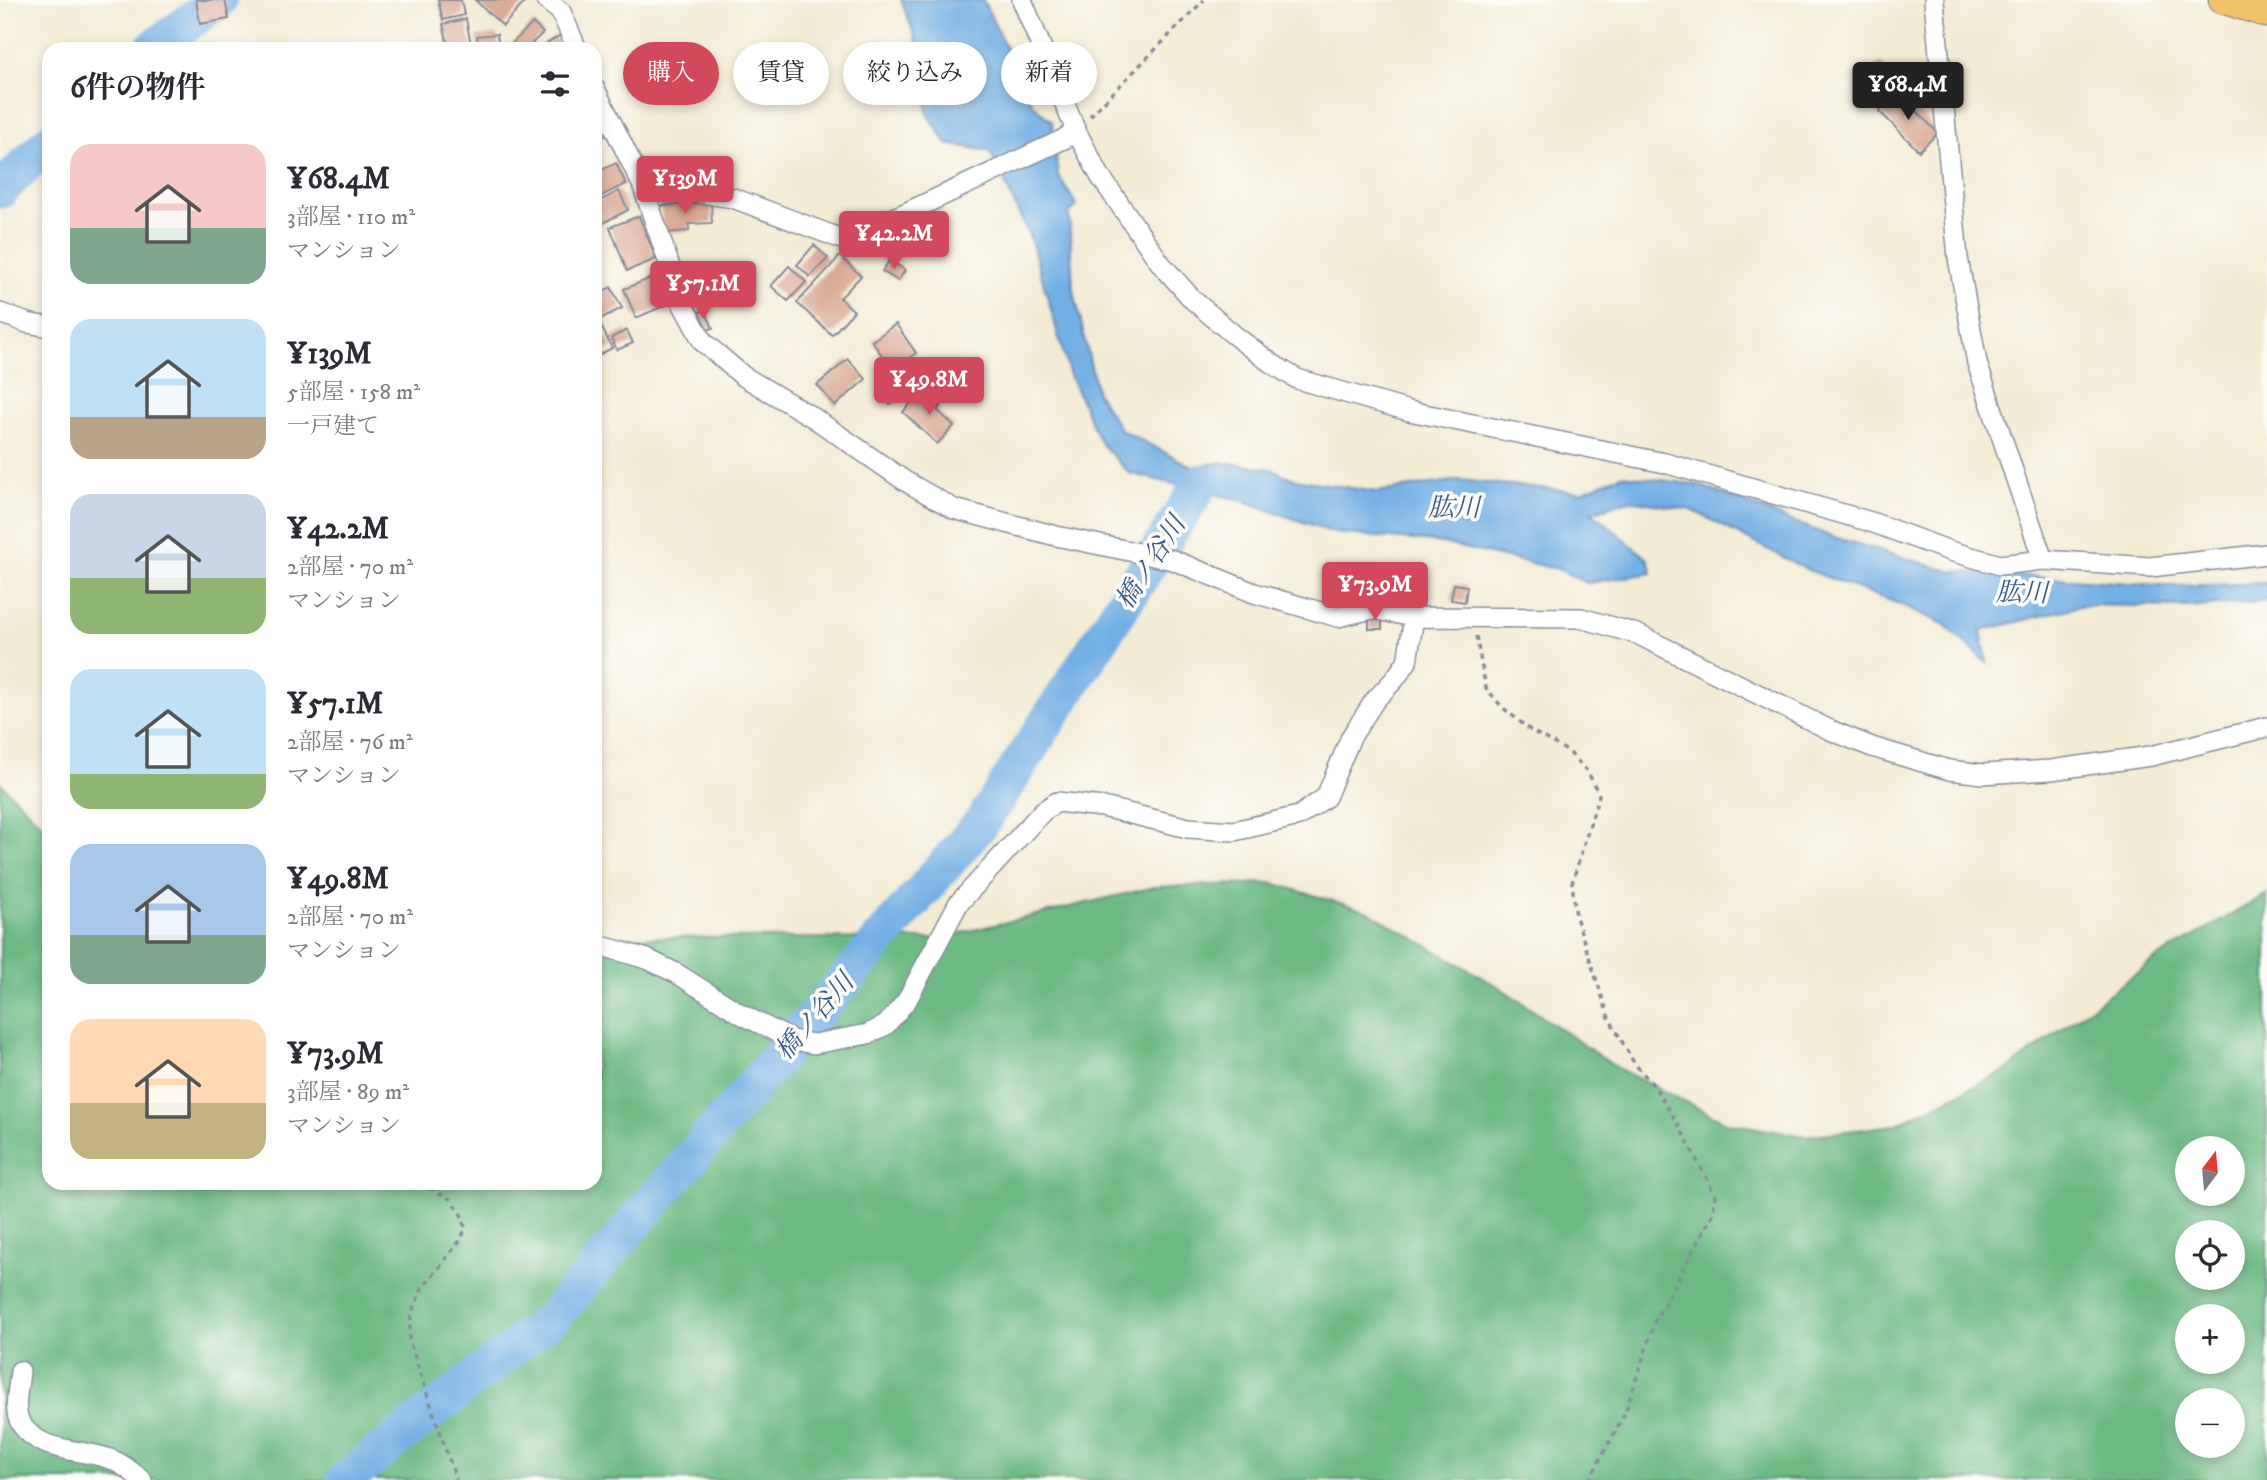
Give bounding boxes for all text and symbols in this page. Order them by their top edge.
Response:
chip: 購入 [623,42,719,105]
chip: 賃貸 [733,42,829,105]
chip: 絞り込み [843,42,987,105]
chip: 新着 [1001,42,1097,105]
pin: ¥68.4M [1851,62,1965,122]
icon: filters [536,65,574,103]
text: 6件の物件 [70,70,206,107]
text: ¥68.4M [1869,70,1947,99]
pin: ¥139M [636,156,734,216]
text: ¥68.4M [287,161,390,198]
text: ¥139M [653,164,717,193]
icon: home [126,172,210,256]
text: 3部屋 · 110 m² [287,203,415,232]
pin: ¥42.2M [837,212,951,271]
text: ¥42.2M [855,219,933,248]
text: マンション [287,237,401,266]
pin: ¥57.1M [646,262,760,321]
text: ¥57.1M [666,269,740,298]
text: ¥139M [287,336,372,373]
icon: home [126,347,210,431]
pin: ¥49.8M [872,358,986,417]
text: ¥49.8M [890,365,968,394]
text: 5部屋 · 158 m² [287,378,420,407]
text: 一戸建て [287,412,379,441]
water label: 肱川 [1428,492,1483,525]
water label: 橋ノ谷川 [1109,508,1195,615]
text: ¥42.2M [287,511,389,548]
icon: home [126,522,210,606]
text: 2部屋 · 70 m² [287,553,413,582]
pin: ¥73.9M [1318,562,1432,622]
text: ¥73.9M [1338,570,1412,599]
water label: 肱川 [1996,577,2051,611]
text: マンション [287,587,401,616]
text: ¥57.1M [287,686,383,723]
icon: home [126,697,210,781]
text: 2部屋 · 76 m² [287,728,413,757]
text: マンション [287,762,401,791]
text: ¥49.8M [287,861,389,898]
icon: home [126,872,210,956]
text: 2部屋 · 70 m² [287,903,413,932]
text: マンション [287,937,401,966]
water label: 橋ノ谷川 [769,965,864,1067]
text: ¥73.9M [287,1036,384,1073]
icon: home [126,1047,210,1131]
text: 3部屋 · 89 m² [287,1078,409,1107]
text: マンション [287,1112,401,1141]
north arrow [2175,1136,2245,1206]
map controls [2175,1136,2245,1458]
button: locate [2175,1220,2245,1290]
button: + [2175,1304,2245,1374]
button: − [2175,1388,2245,1458]

